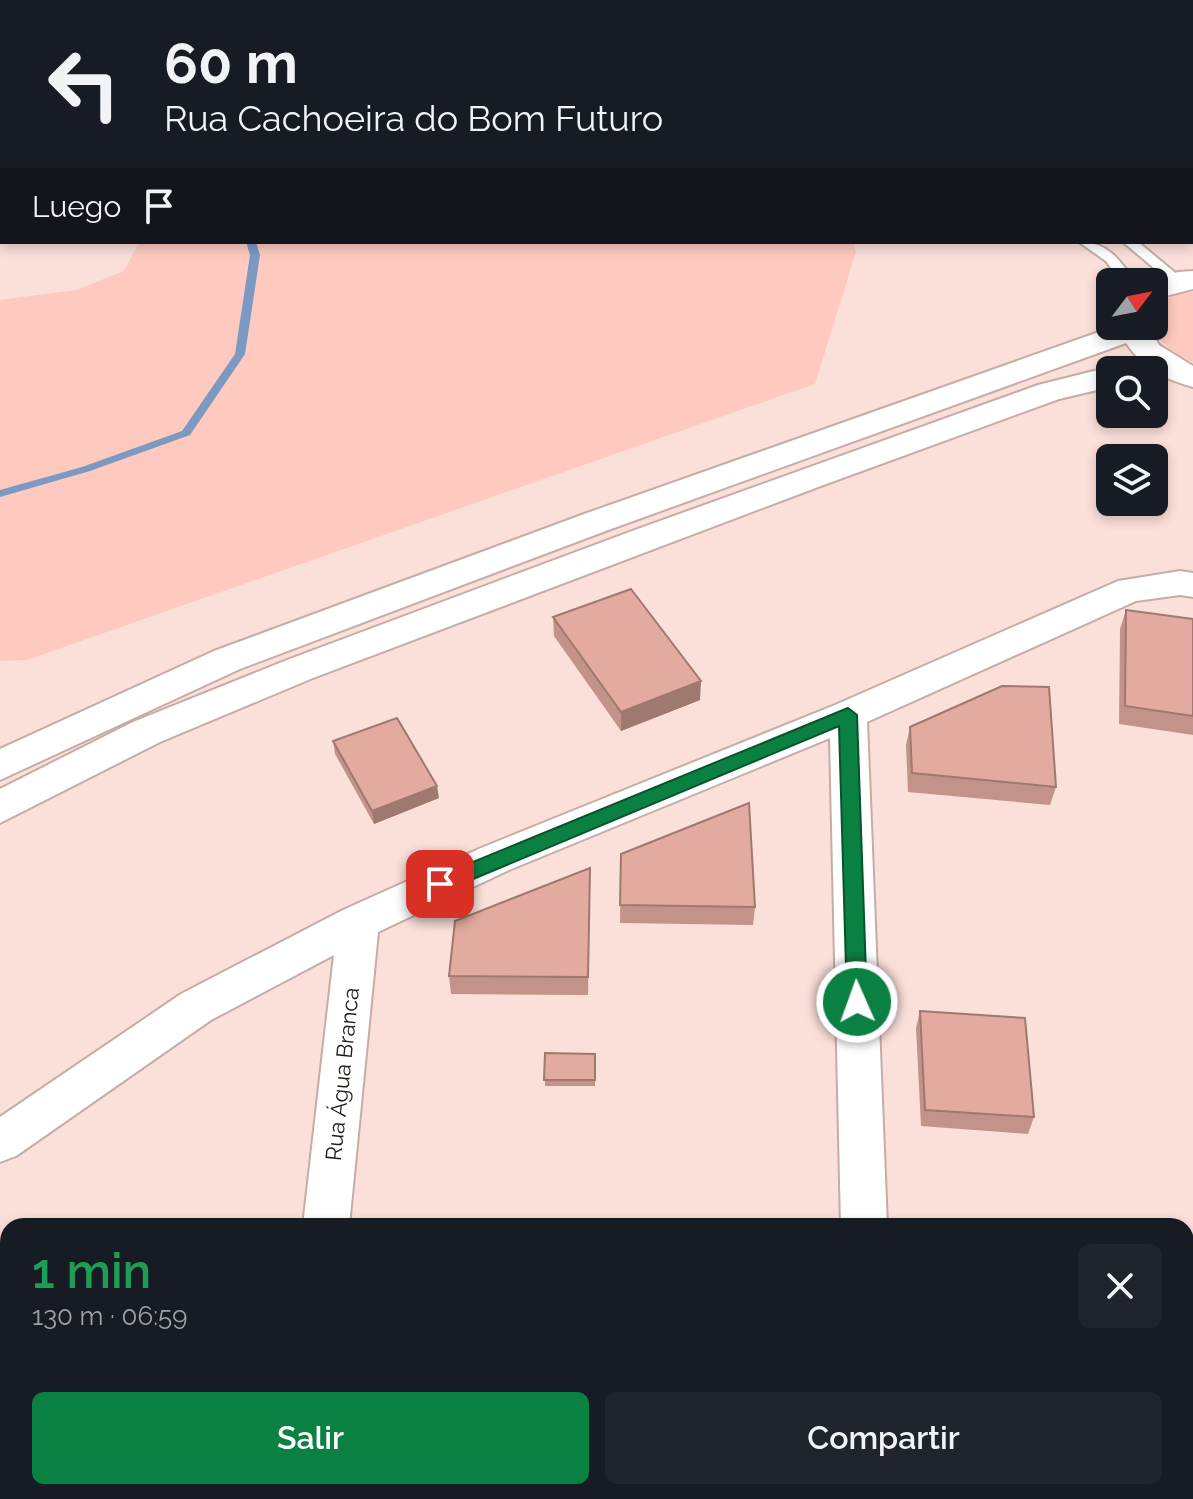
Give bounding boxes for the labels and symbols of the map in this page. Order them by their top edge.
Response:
north arrow [1096,268,1168,340]
pin [406,850,474,918]
position arrow [815,960,899,1044]
street label: Rua Água Branca [320,986,364,1162]

